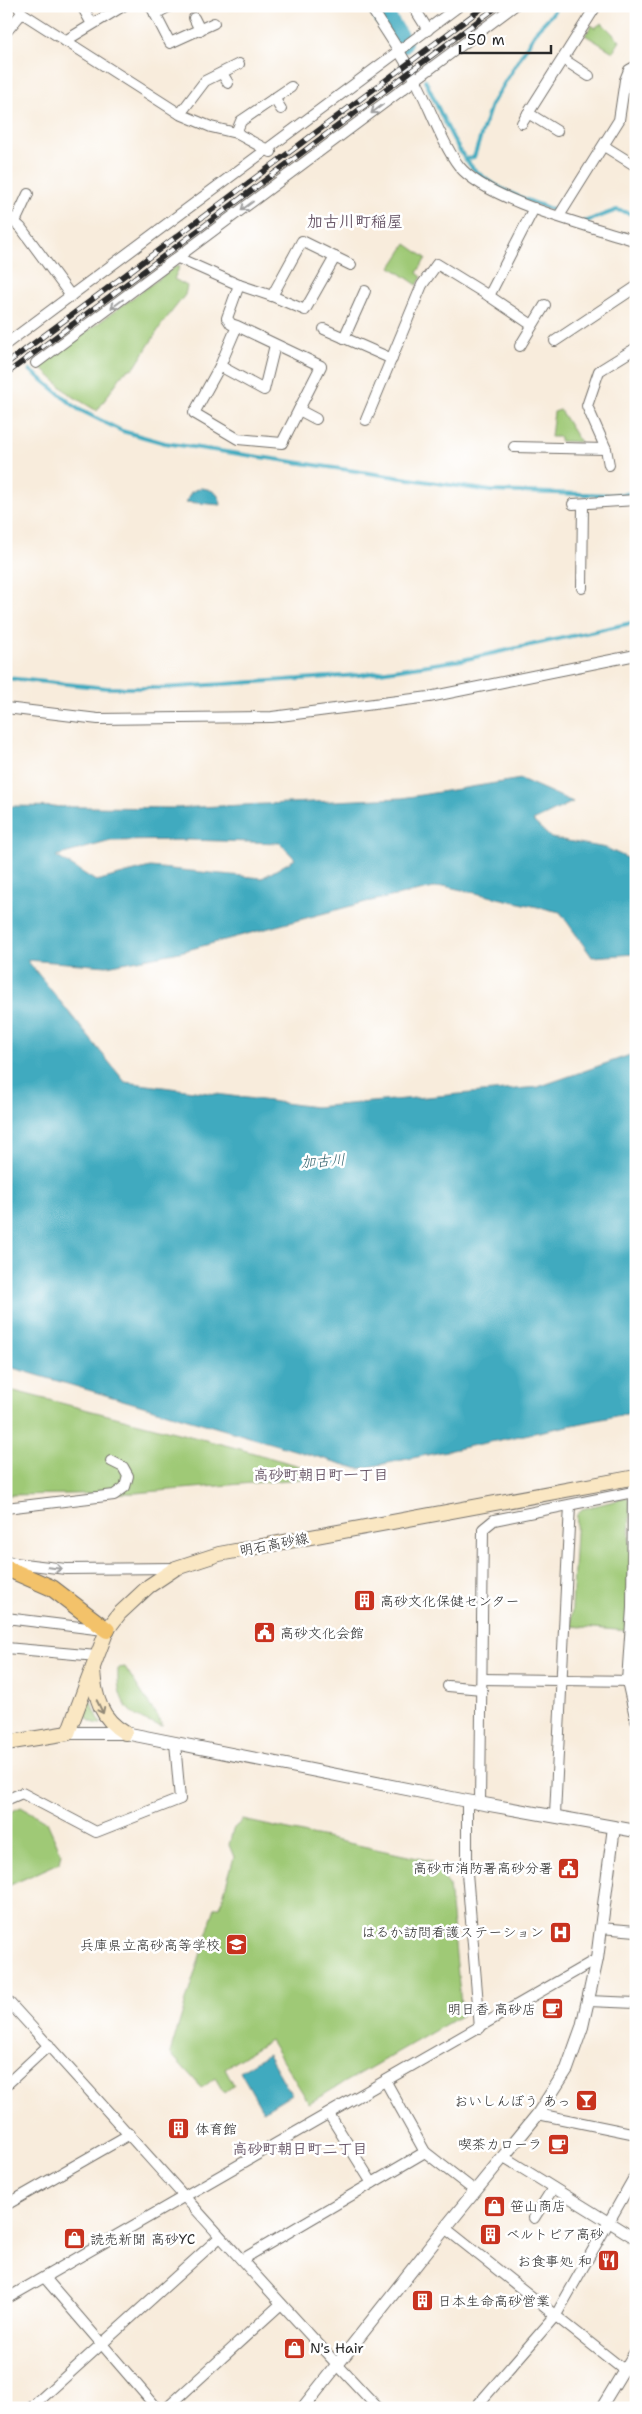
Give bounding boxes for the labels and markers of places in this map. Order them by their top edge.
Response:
building icon: 高砂文化保健センター [352,1589,376,1613]
place label: 高砂文化保健センター [380,1592,519,1610]
public building icon: 高砂文化会館 [252,1621,276,1645]
place label: 高砂文化会館 [280,1624,364,1642]
public building icon: 高砂市消防署高砂分署 [557,1856,581,1880]
place label: 高砂市消防署高砂分署 [413,1859,553,1877]
hospital icon: はるか訪問看護ステーション [548,1920,572,1944]
place label: はるか訪問看護ステーション [362,1923,544,1941]
school or university icon: 兵庫県立高砂高等学校 [224,1933,248,1957]
place label: 兵庫県立高砂高等学校 [80,1936,220,1954]
cafe icon: 明日香 高砂店 [540,1997,564,2021]
place label: 明日香 高砂店 [447,2000,536,2018]
bar icon: おいしんぼう あっ [575,2089,599,2113]
place label: おいしんぼう あっ [454,2092,571,2110]
building icon: 体育館 [167,2117,191,2141]
place label: 体育館 [195,2120,237,2138]
cafe icon: 喫茶カローラ [546,2132,570,2156]
place label: 喫茶カローラ [458,2135,542,2153]
shop icon: 笹山商店 [482,2194,506,2218]
place label: 笹山商店 [510,2197,566,2215]
building icon: ベルトピア高砂 [478,2222,502,2246]
place label: ベルトピア高砂 [506,2225,604,2243]
shop icon: 読売新聞 高砂YC [62,2227,86,2251]
place label: 読売新聞 高砂YC [90,2230,195,2248]
restaurant icon: お食事処 和 [596,2249,620,2273]
place label: お食事処 和 [517,2252,592,2270]
building icon: 日本生命高砂営業 [410,2289,434,2313]
place label: 日本生命高砂営業 [438,2292,550,2310]
shop icon: N's Hair [282,2336,306,2360]
place label: N's Hair [310,2339,364,2357]

